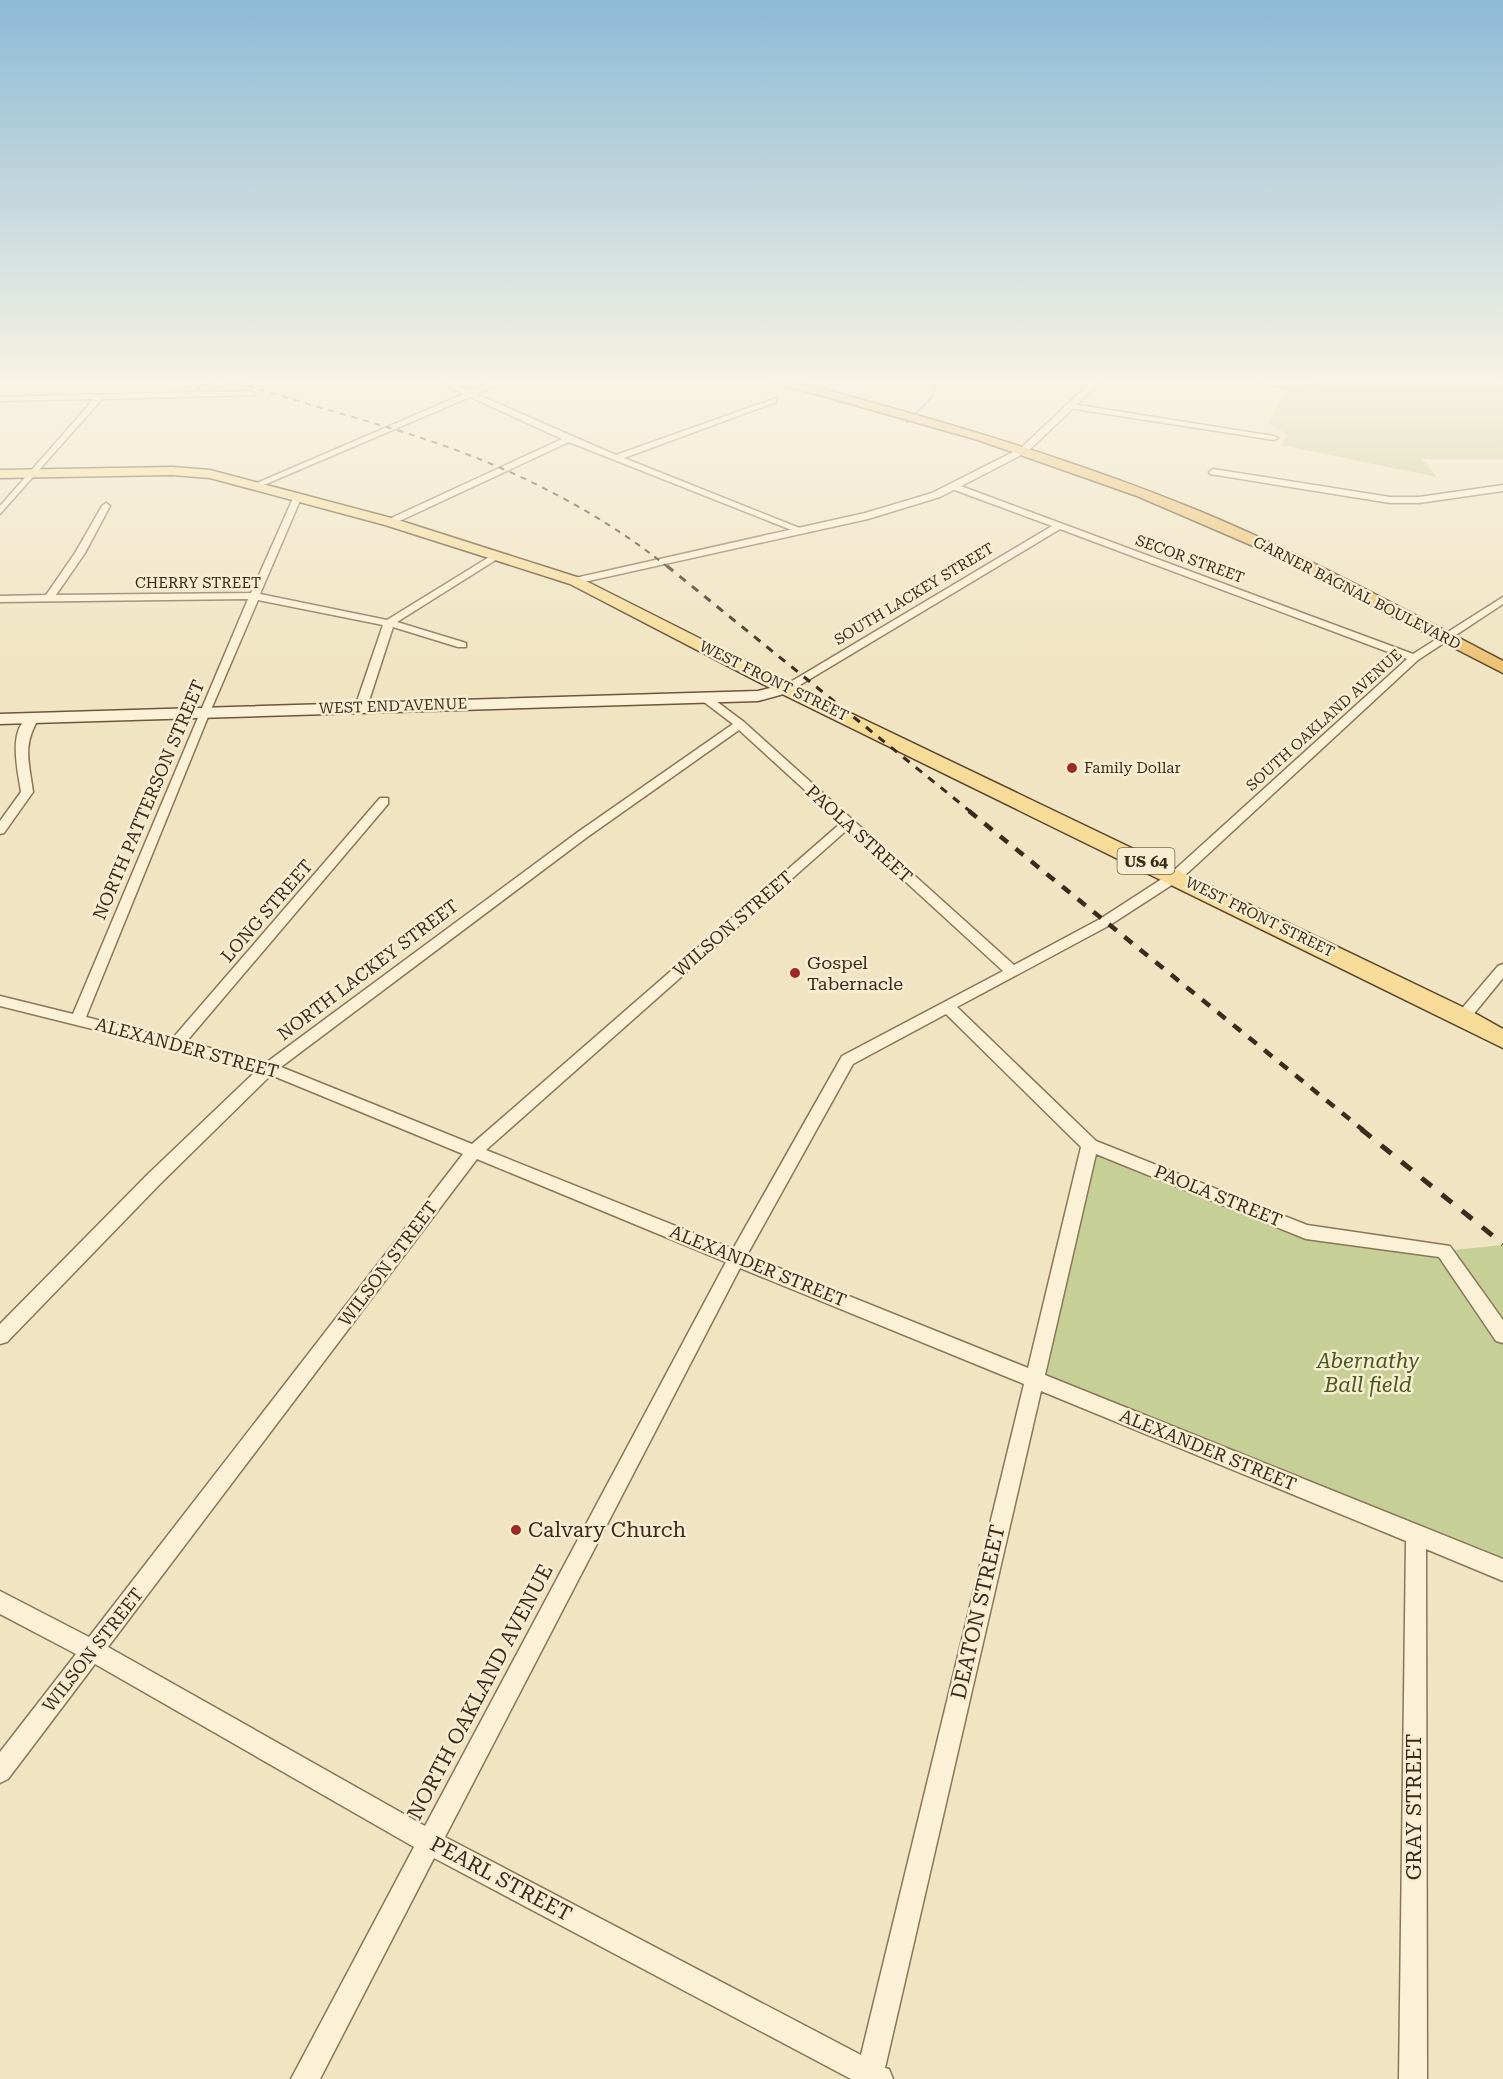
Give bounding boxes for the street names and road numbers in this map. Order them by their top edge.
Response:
street label: SECOR STREET [1133,531,1247,587]
street label: GARNER BAGNAL BOULEVARD [1250,533,1464,653]
street label: SOUTH LACKEY STREET [831,539,997,649]
street label: CHERRY STREET [135,574,261,592]
street label: WEST FRONT STREET [697,637,851,725]
street label: SOUTH OAKLAND AVENUE [1243,645,1405,795]
street label: NORTH PATTERSON STREET [88,677,209,923]
street label: WEST END AVENUE [319,694,467,718]
street label: PAOLA STREET [802,780,917,887]
road number: US 64 [1118,848,1174,874]
street label: LONG STREET [216,855,317,966]
street label: WILSON STREET [669,866,796,981]
street label: WEST FRONT STREET [1183,873,1337,961]
street label: NORTH LACKEY STREET [273,895,462,1044]
street label: ALEXANDER STREET [93,1013,281,1082]
street label: PAOLA STREET [1151,1160,1285,1231]
street label: WILSON STREET [334,1197,441,1330]
street label: ALEXANDER STREET [667,1220,850,1311]
street label: ALEXANDER STREET [1117,1404,1300,1495]
street label: DEATON STREET [946,1522,1010,1702]
street label: NORTH OAKLAND AVENUE [402,1560,558,1824]
street label: WILSON STREET [38,1584,147,1716]
street label: GRAY STREET [1402,1734,1426,1880]
street label: PEARL STREET [426,1832,576,1926]

